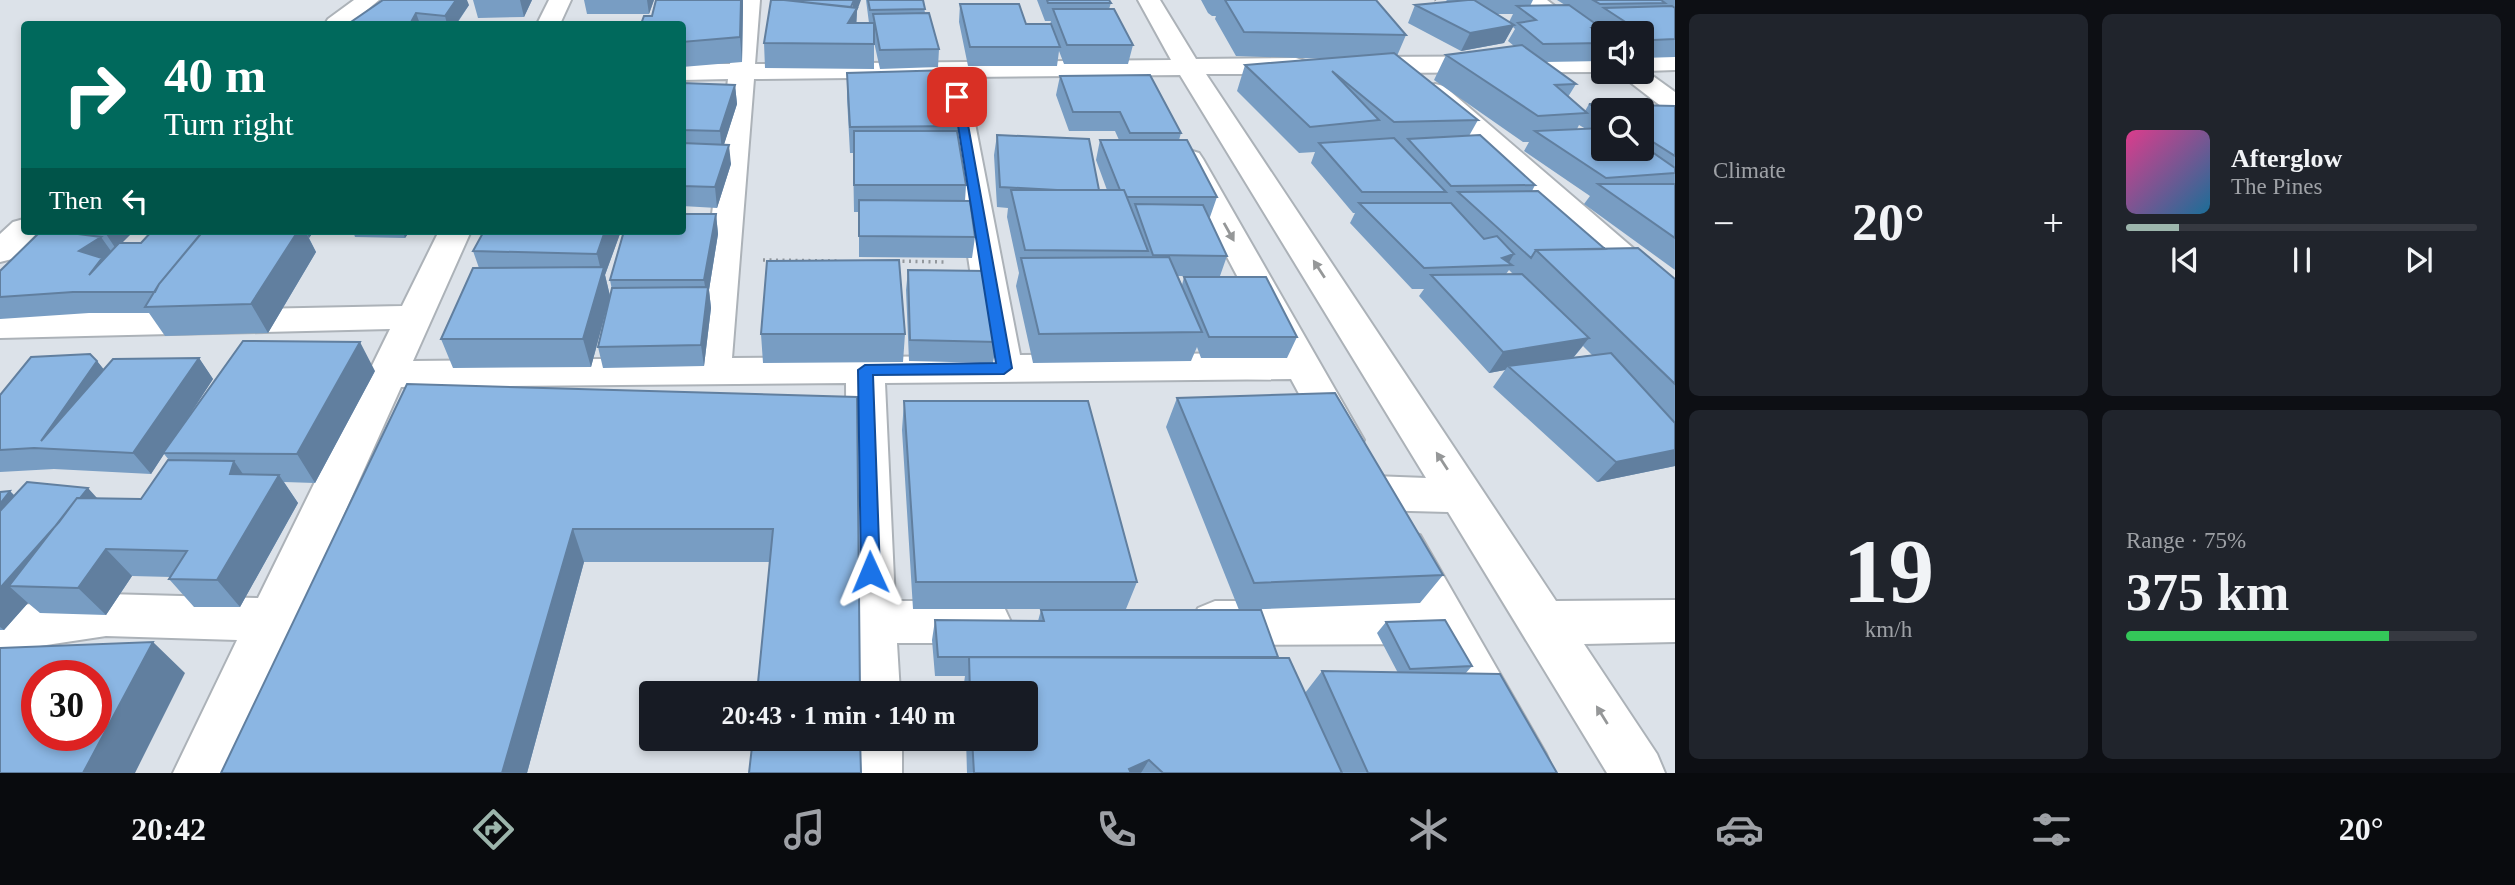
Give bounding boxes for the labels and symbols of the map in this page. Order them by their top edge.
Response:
pin [927,67,987,127]
one-way arrow [1223,222,1235,242]
one-way arrow [1312,260,1325,279]
one-way arrow [1435,451,1448,470]
position arrow [833,535,907,609]
speed limit sign: 30 [21,660,112,751]
one-way arrow [1596,706,1609,725]

